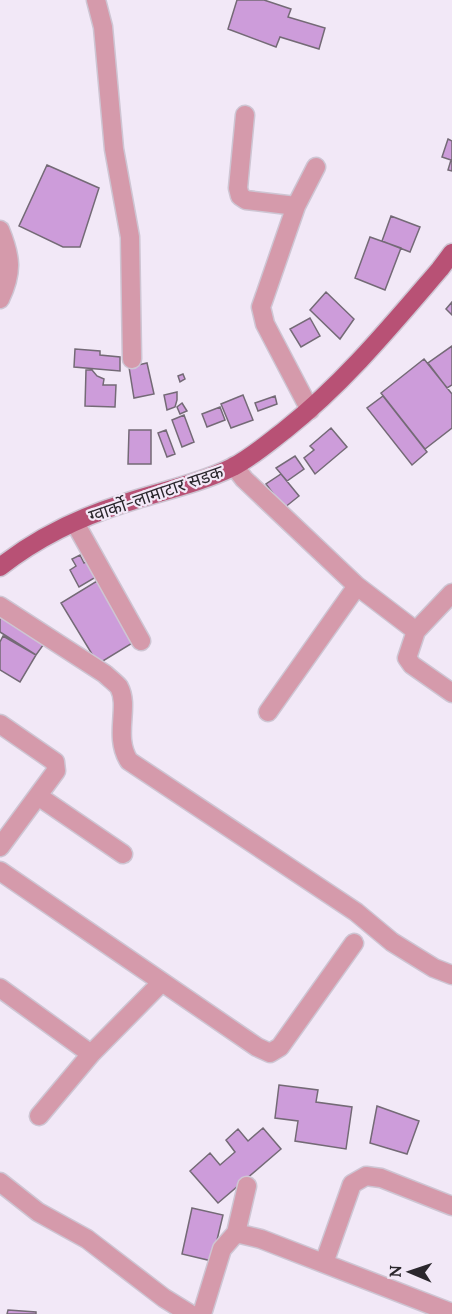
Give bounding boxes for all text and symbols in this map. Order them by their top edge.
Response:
street label: ग्वार्को-लामाटार सडक [86,459,227,527]
north arrow [380,1242,440,1302]
text: N [385,1265,405,1278]

